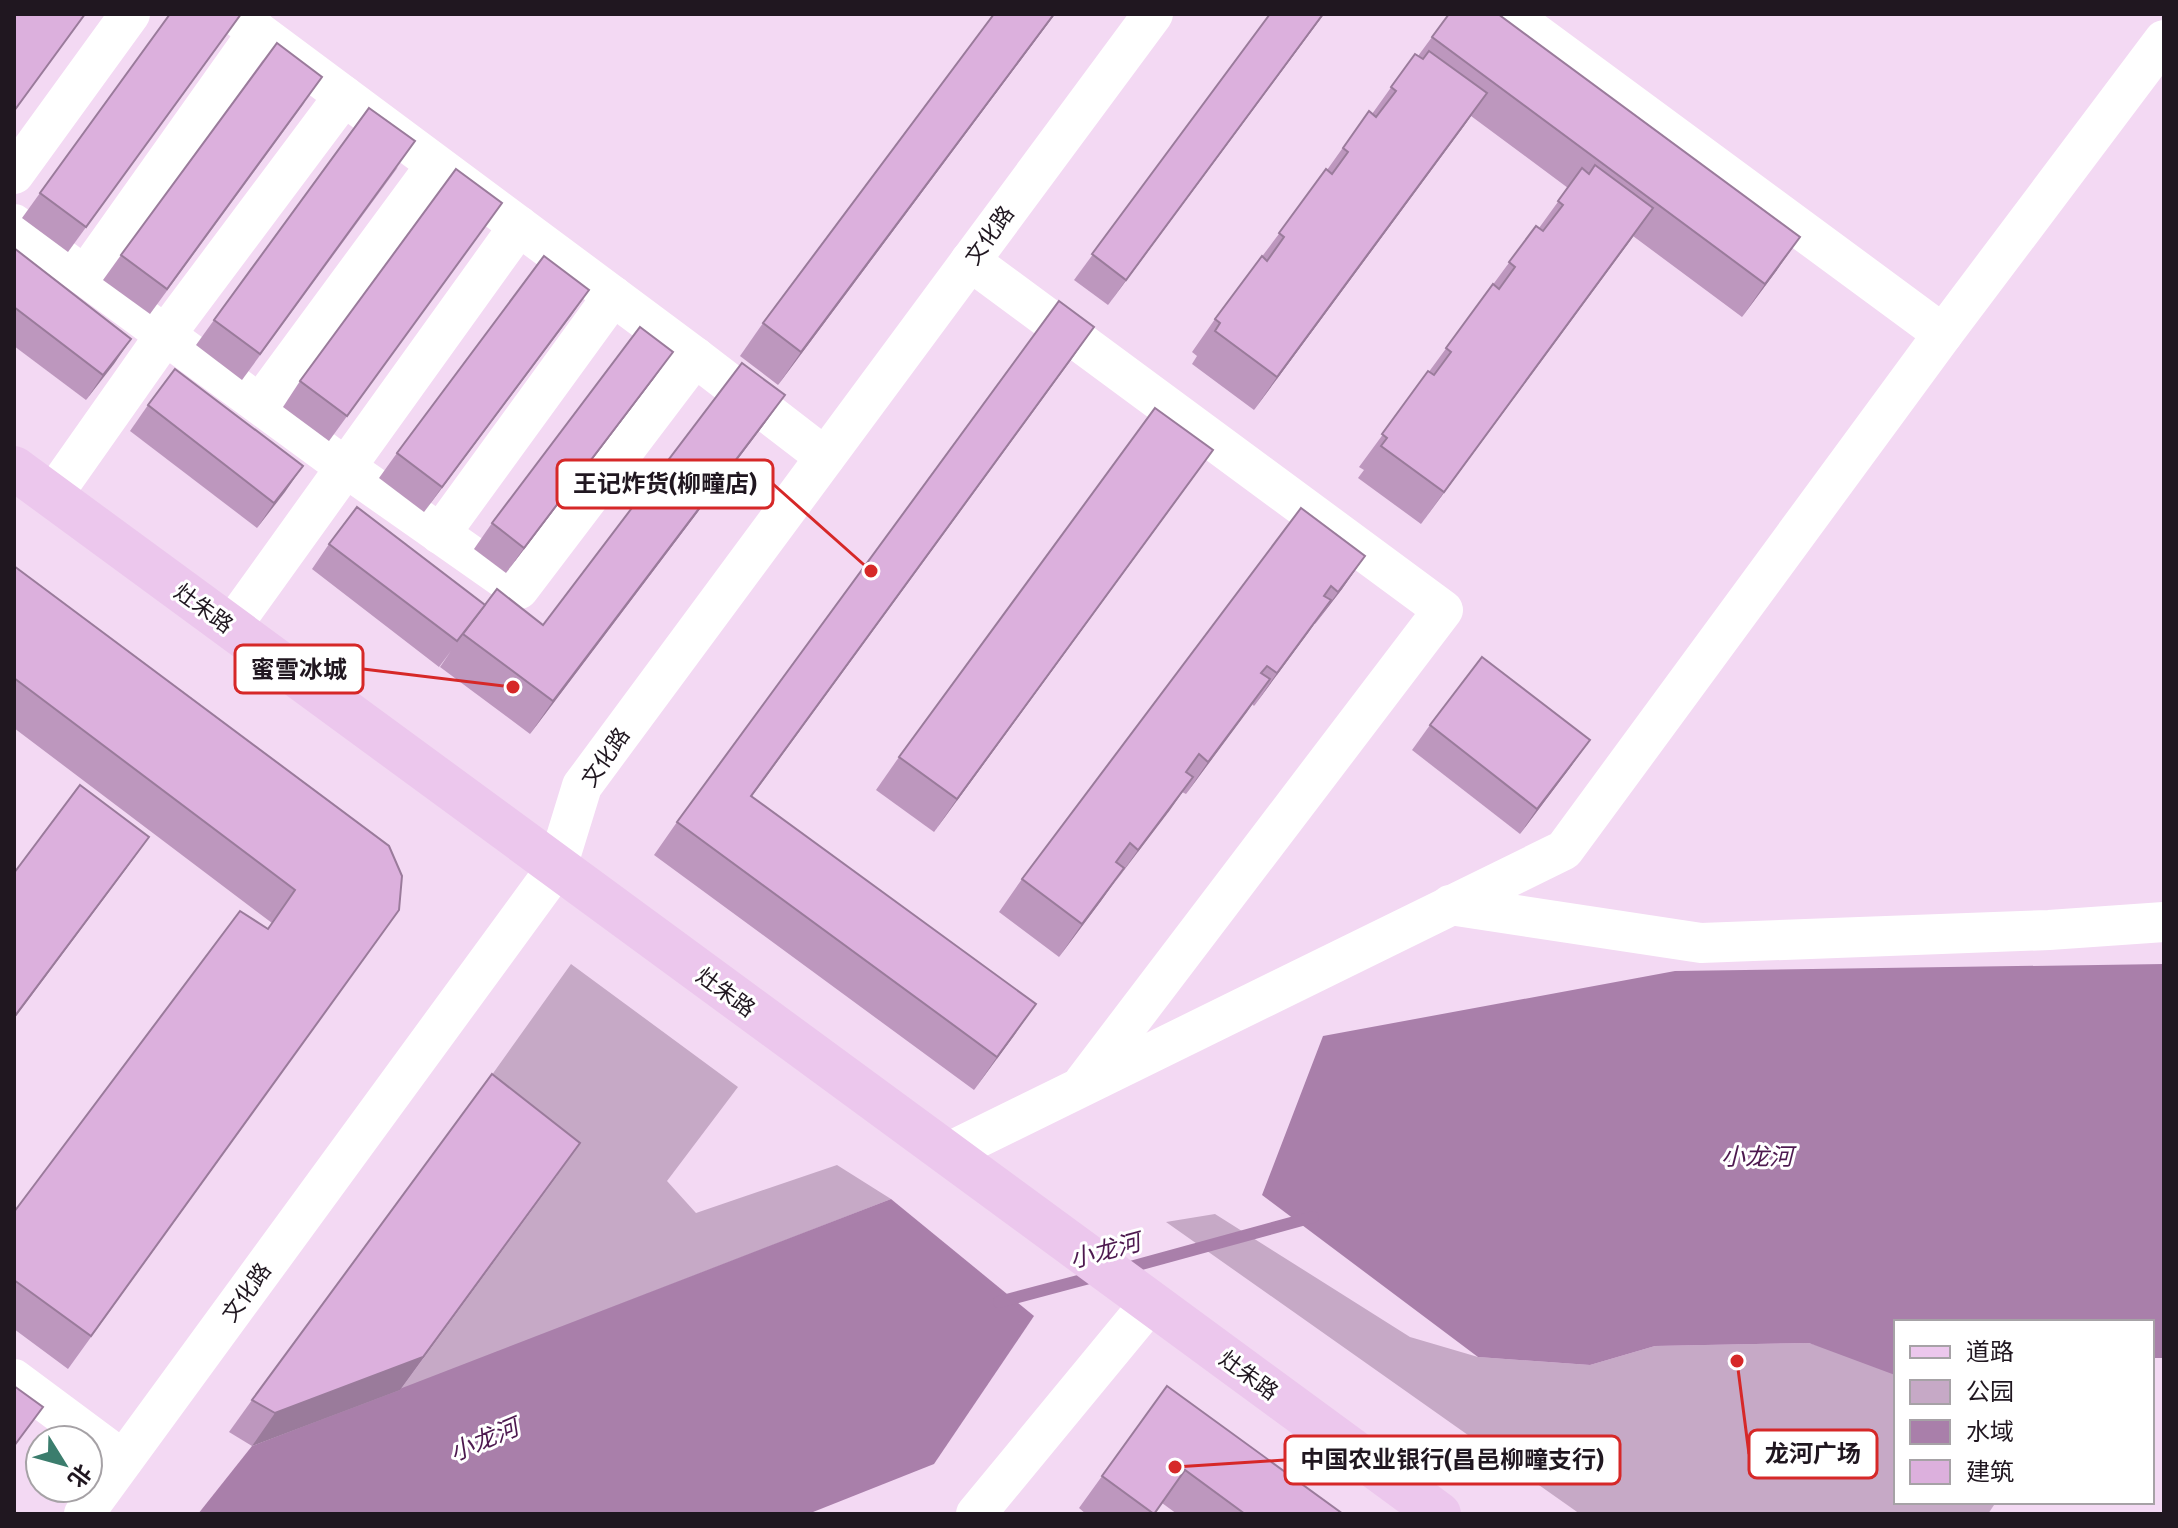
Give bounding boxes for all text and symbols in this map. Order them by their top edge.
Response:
street label: 文化路 [959,201,1020,270]
callout: 王记炸货(柳疃店) [557,460,773,508]
text: 王记炸货(柳疃店) [573,470,757,498]
street label: 灶朱路 [169,578,238,639]
callout: 蜜雪冰城 [235,645,363,693]
text: 蜜雪冰城 [251,656,347,684]
street label: 文化路 [575,723,635,792]
street label: 灶朱路 [691,962,760,1023]
water label: 小龙河 [1721,1143,1797,1171]
water label: 小龙河 [1067,1227,1147,1274]
street label: 文化路 [216,1258,277,1327]
legend [1894,1320,2154,1504]
text: 道路 [1966,1338,2014,1366]
street label: 灶朱路 [1214,1345,1283,1406]
text: 公园 [1966,1378,2014,1406]
water label: 小龙河 [445,1411,526,1467]
text: 水域 [1966,1418,2014,1446]
north arrow [24,1424,104,1504]
callout: 龙河广场 [1749,1430,1877,1478]
callout: 中国农业银行(昌邑柳疃支行) [1285,1436,1620,1484]
text: 龙河广场 [1765,1440,1861,1468]
text: 中国农业银行(昌邑柳疃支行) [1300,1446,1604,1474]
text: 建筑 [1966,1458,2014,1486]
text: 北 [62,1459,97,1493]

